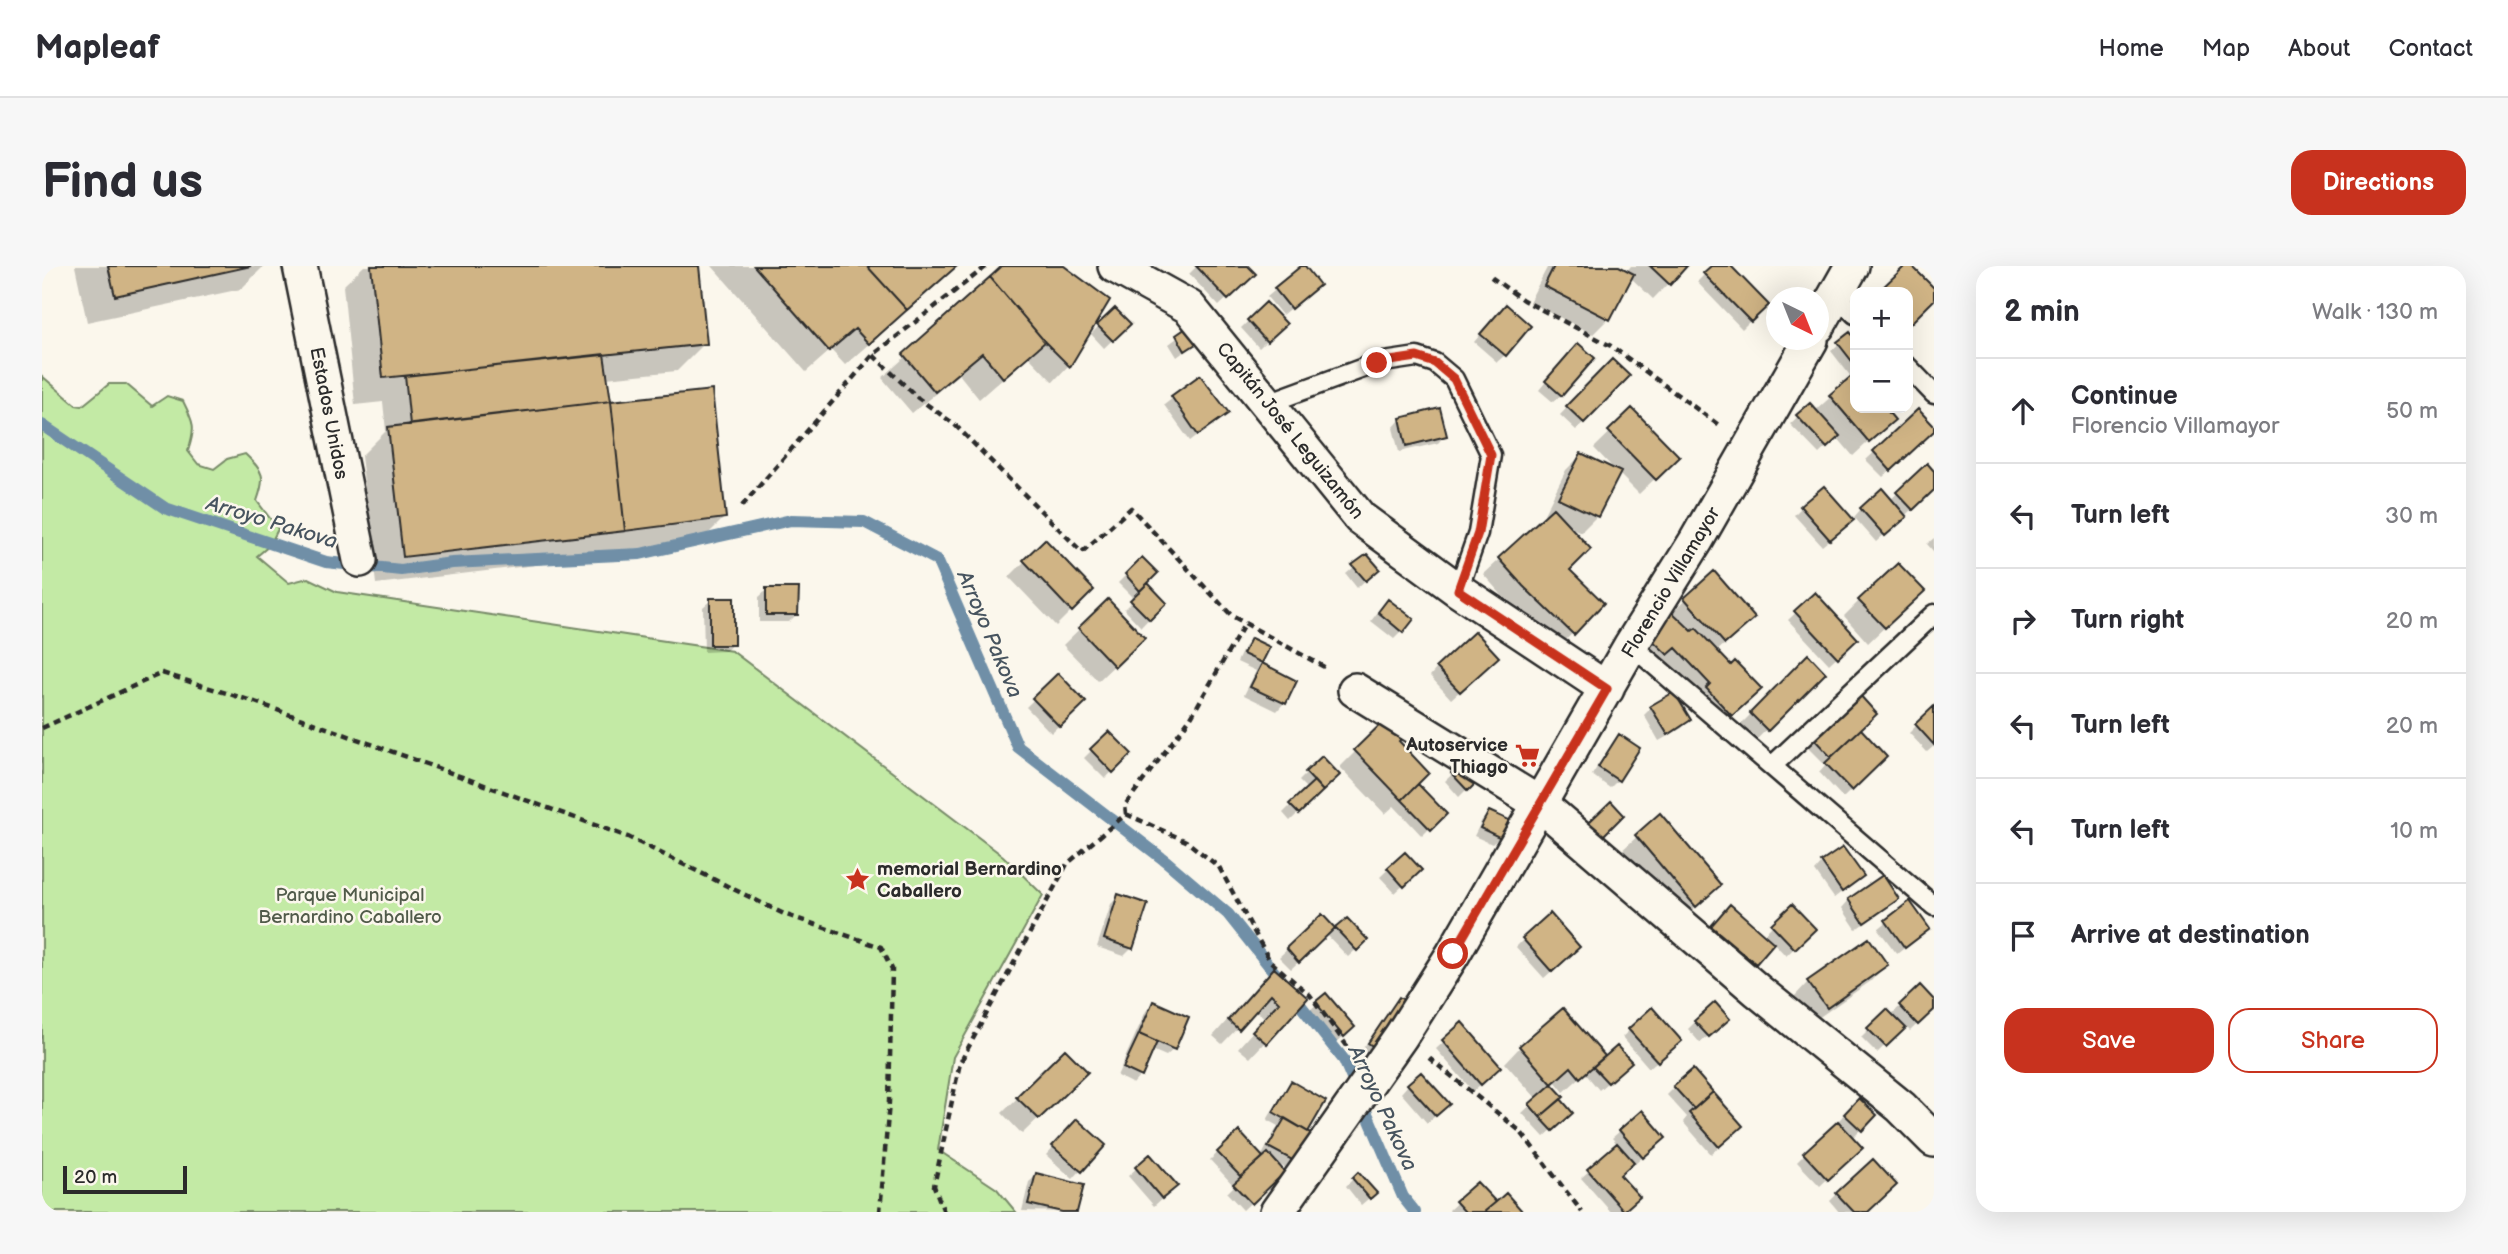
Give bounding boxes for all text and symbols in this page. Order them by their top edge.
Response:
text: Mapleaf [35,28,160,68]
text: Home [2099,34,2164,63]
text: Map [2202,34,2250,63]
text: About [2288,34,2350,63]
text: Contact [2388,34,2473,63]
button: Directions [2291,150,2466,215]
text: Find us [42,153,203,212]
north arrow [1766,287,1829,350]
map controls [1850,287,1913,413]
button: + [1850,287,1913,350]
text: 2 min [2004,294,2080,330]
text: Walk · 130 m [2312,298,2438,326]
street label: Capitán José Leguizamón [1211,338,1368,524]
street label: Estados Unidos [304,345,353,481]
route end [1361,347,1392,378]
button: − [1850,350,1913,413]
text: Continue [2071,381,2178,412]
icon: ahead [2004,392,2042,430]
text: 50 m [2386,397,2438,425]
text: Florencio Villamayor [2071,412,2279,440]
water label: Arroyo Pakova [202,490,340,554]
icon: left [2004,497,2042,535]
text: Turn left [2071,500,2170,531]
street label: Florencio Villamayor [1617,502,1726,662]
text: 30 m [2385,502,2438,530]
water label: Arroyo Pakova [951,566,1028,701]
icon: right [2004,602,2042,640]
text: Turn right [2071,605,2184,636]
text: 20 m [2386,607,2438,635]
icon: left [2004,707,2042,745]
text: Turn left [2071,710,2170,741]
text: 20 m [2386,712,2438,740]
place label: Autoservice Thiago [1405,734,1508,779]
supermarket icon: Autoservice Thiago [1514,741,1542,769]
icon: left [2004,812,2042,850]
text: Turn left [2071,815,2170,846]
text: 10 m [2390,817,2438,845]
place label: memorial Bernardino Caballero [877,858,1062,903]
place icon: memorial Bernardino Caballero [843,865,871,893]
park label: Parque Municipal Bernardino Caballero [258,884,442,929]
icon: arrive [2004,917,2042,955]
text: Arrive at destination [2071,920,2310,951]
route start [1437,938,1468,969]
button: Save [2004,1008,2214,1073]
button: Share [2228,1008,2438,1073]
water label: Arroyo Pakova [1342,1041,1423,1175]
scale bar [63,1163,187,1195]
text: 20 m [74,1166,117,1189]

